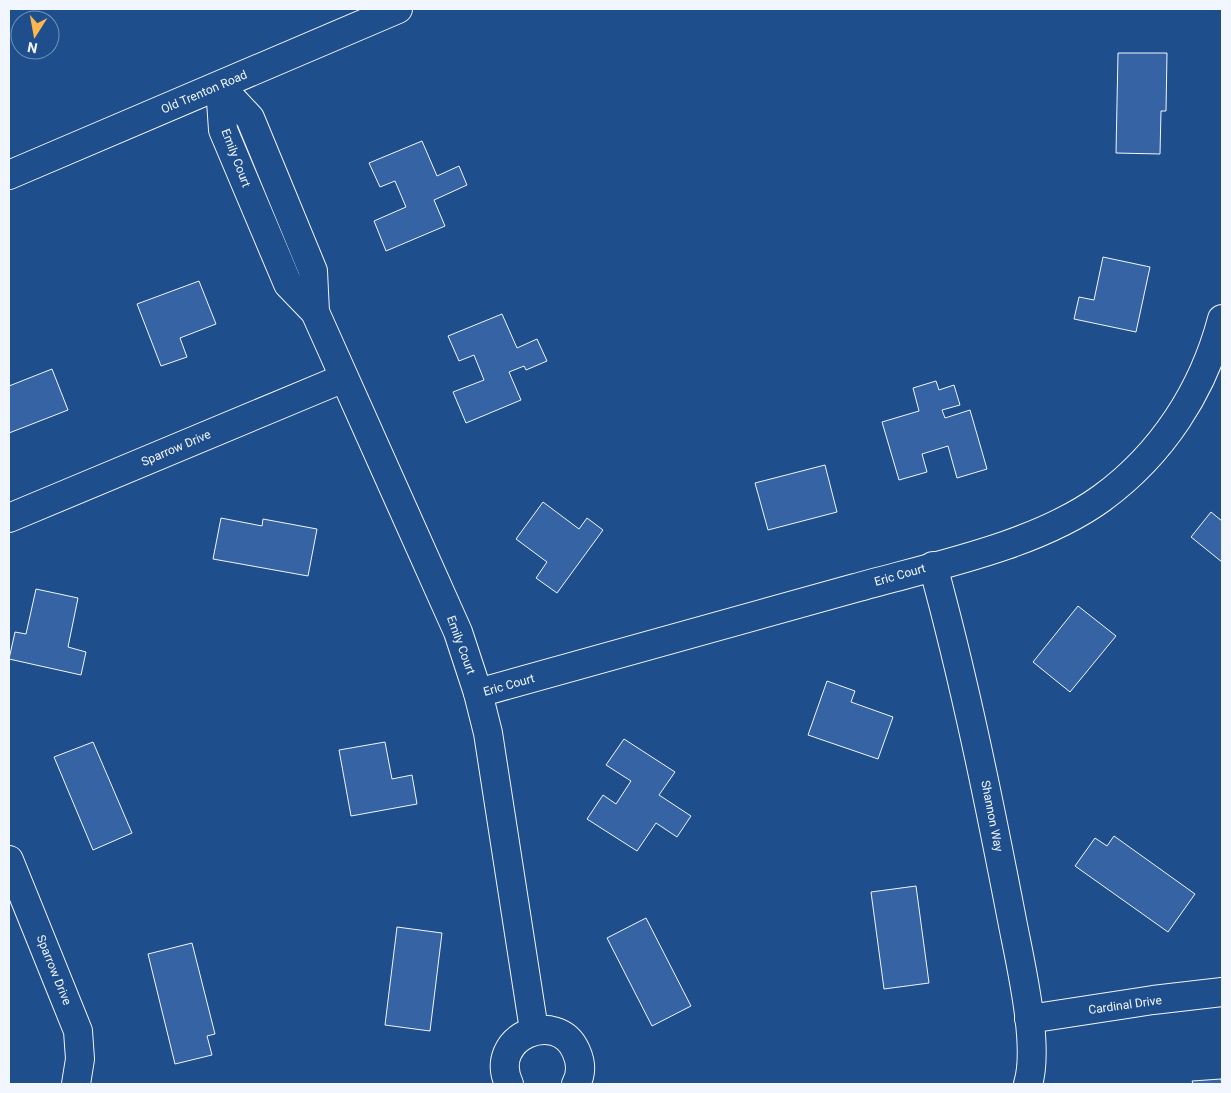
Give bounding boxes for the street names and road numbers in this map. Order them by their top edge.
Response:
street label: Old Trenton Road [159,68,249,116]
street label: Emily Court [218,127,254,189]
street label: Sparrow Drive [139,427,213,469]
street label: Eric Court [873,561,927,589]
street label: Emily Court [444,614,478,676]
street label: Eric Court [482,671,536,699]
street label: Shannon Way [978,779,1006,853]
street label: Sparrow Drive [34,933,74,1007]
street label: Cardinal Drive [1087,993,1163,1017]

